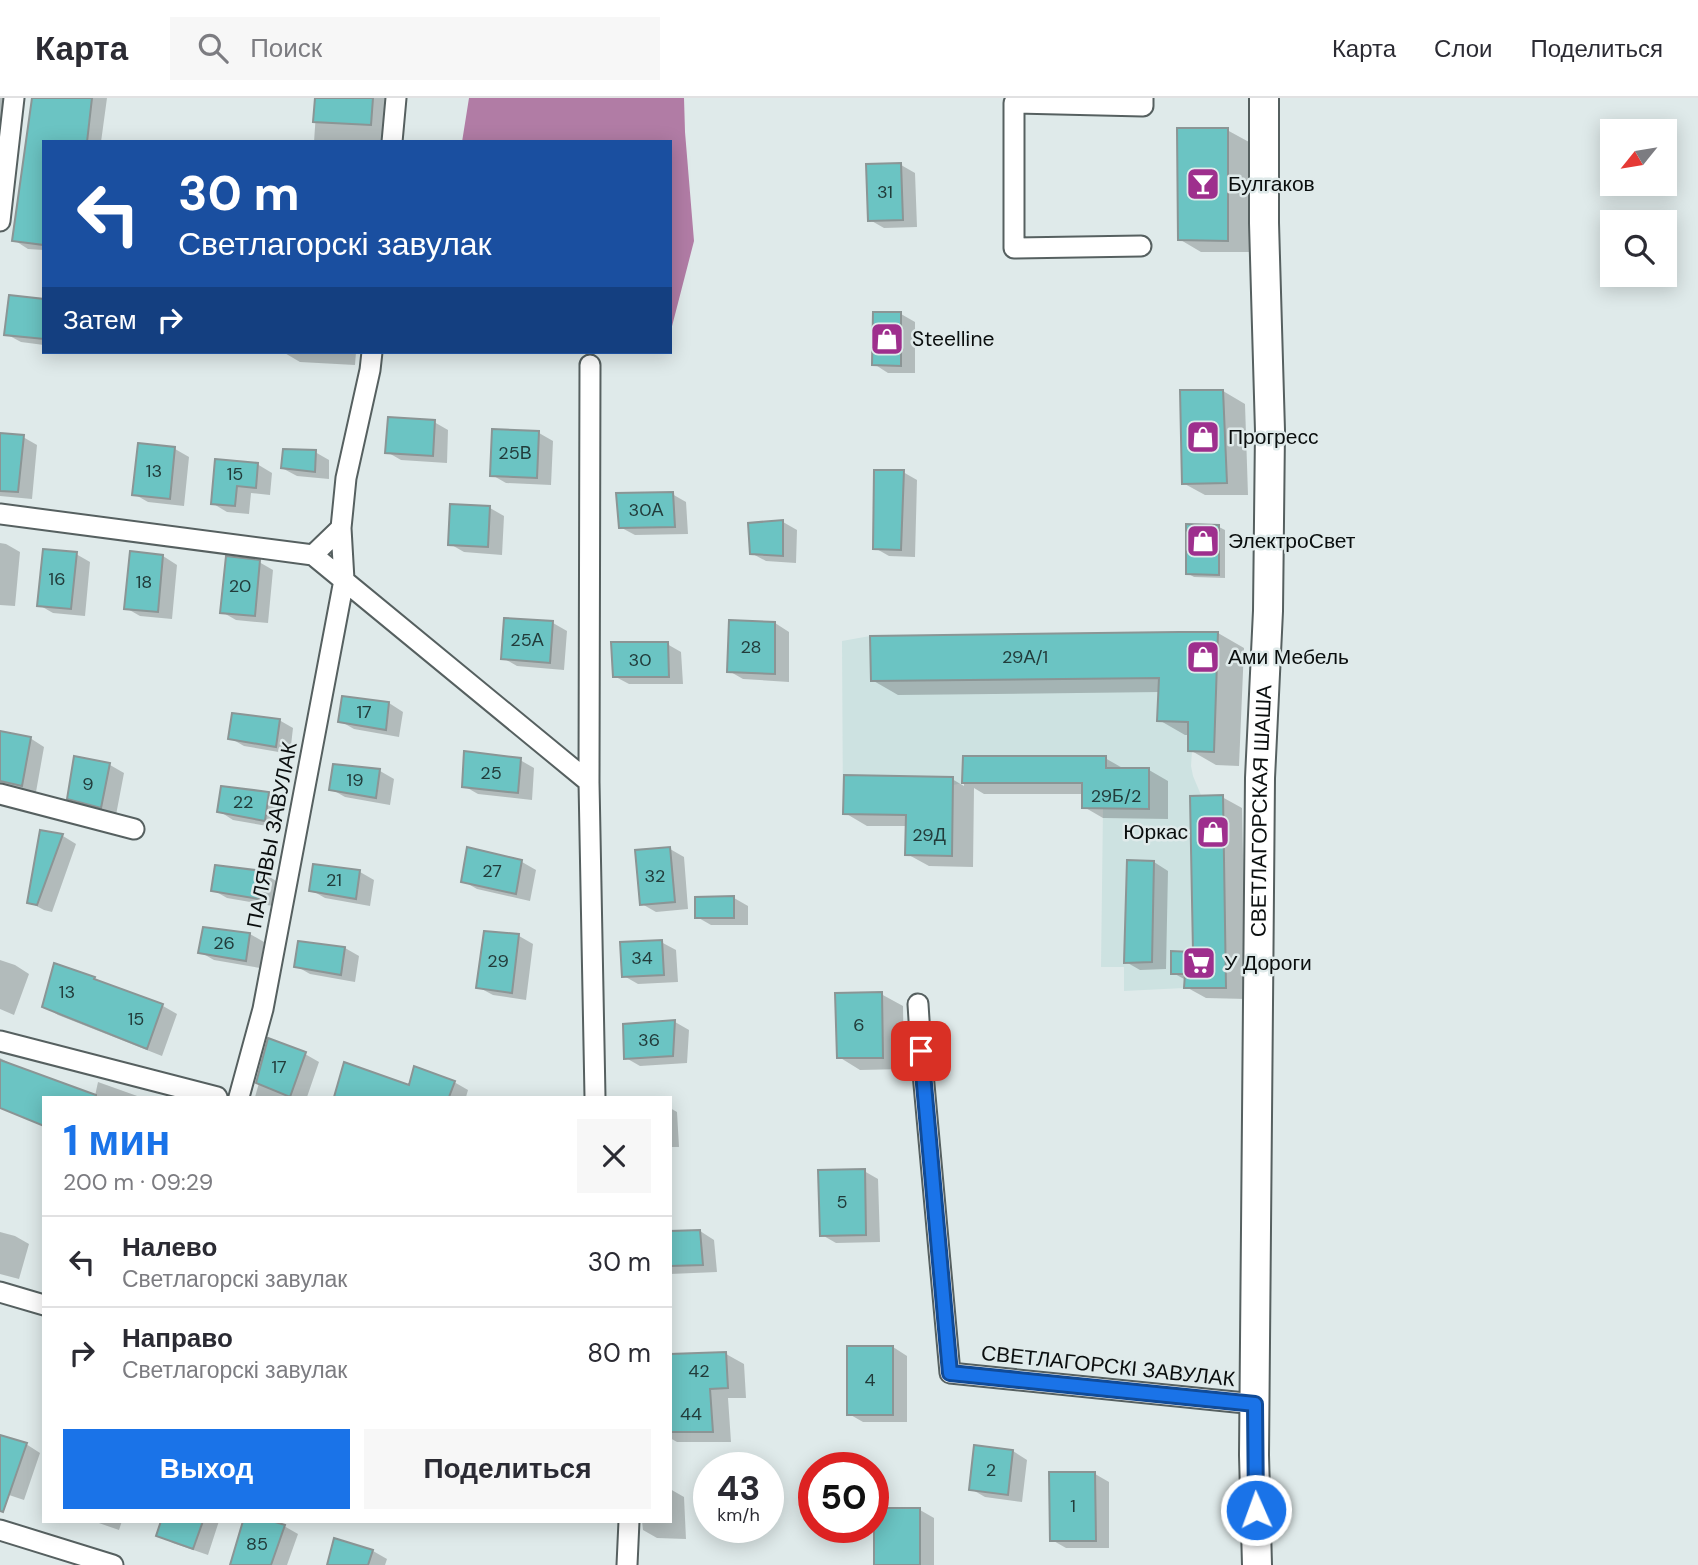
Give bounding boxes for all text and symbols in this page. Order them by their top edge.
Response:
search box [170,17,660,80]
text: Карта [35,27,128,70]
icon: search [194,29,232,67]
text: Поиск [250,31,322,65]
text: Карта [1332,33,1396,64]
text: Слои [1434,33,1492,64]
text: Поделиться [1530,33,1663,64]
north arrow [1600,119,1676,196]
map controls [1600,119,1677,287]
text: 30 m [178,161,300,225]
bar icon: Булгаков [1184,165,1222,203]
icon: left [63,168,154,259]
place label: Булгаков [1228,170,1315,198]
house number: 31 [877,180,893,204]
button: search [1600,210,1677,287]
text: Светлагорскі завулак [178,223,492,265]
icon: right [151,301,189,339]
text: Затем [63,303,137,337]
shop icon: Steelline [868,320,906,358]
place label: Steelline [912,325,994,353]
shop icon: Прогресс [1184,418,1222,456]
place label: Прогресс [1228,423,1318,451]
house number: 25В [498,441,532,465]
house number: 13 [146,459,162,483]
house number: 15 [227,462,243,486]
house number: 30А [629,498,663,522]
shop icon: ЭлектроСвет [1184,522,1222,560]
place label: ЭлектроСвет [1228,527,1356,555]
house number: 16 [49,567,65,591]
house number: 18 [136,570,152,594]
house number: 20 [229,574,251,598]
house number: 25А [510,628,544,652]
house number: 28 [740,635,762,659]
shop icon: Ами Мебель [1184,638,1222,676]
place label: Ами Мебель [1228,643,1349,671]
house number: 29А/1 [1002,645,1048,669]
house number: 30 [629,648,651,672]
street label: СВЕТЛАГОРСКАЯ ШАША [1245,684,1278,937]
house number: 17 [356,700,372,724]
street label: ПАЛЯВЫ ЗАВУЛАК [240,739,304,931]
house number: 25 [480,761,502,785]
house number: 19 [347,768,363,792]
house number: 9 [82,772,94,796]
house number: 29Б/2 [1091,784,1141,808]
house number: 22 [233,790,253,814]
shop icon: Юркас [1194,813,1232,851]
place label: Юркас [1123,818,1188,846]
house number: 29Д [912,823,946,847]
house number: 27 [482,859,502,883]
house number: 32 [644,864,666,888]
house number: 21 [326,868,342,892]
house number: 26 [213,931,235,955]
supermarket icon: У Дороги [1180,944,1218,982]
house number: 34 [631,946,653,970]
house number: 29 [487,949,509,973]
place label: У Дороги [1224,949,1312,977]
house number: 13 [59,980,75,1004]
house number: 15 [128,1007,144,1031]
house number: 6 [853,1013,865,1037]
pin [891,1021,951,1081]
house number: 36 [638,1028,660,1052]
icon: arrive [902,1032,940,1070]
house number: 17 [271,1055,287,1079]
text: 1 мин [63,1113,170,1168]
button: close [577,1119,651,1193]
text: 200 m · 09:29 [63,1167,213,1197]
house number: 5 [837,1190,847,1214]
text: Налево [122,1230,217,1264]
icon: left [63,1243,101,1281]
text: 30 m [588,1245,651,1279]
text: Светлагорскі завулак [122,1264,347,1294]
text: Направо [122,1321,233,1355]
icon: right [63,1334,101,1372]
text: 80 m [587,1336,651,1370]
street label: СВЕТЛАГОРСКІ ЗАВУЛАК [980,1339,1237,1393]
text: Светлагорскі завулак [122,1355,347,1385]
house number: 42 [688,1359,710,1383]
house number: 4 [865,1368,876,1392]
house number: 44 [680,1402,702,1426]
button: Выход [63,1429,350,1509]
button: Поделиться [364,1429,651,1509]
speed limit sign: 50 [798,1452,889,1543]
house number: 2 [986,1458,996,1482]
text: 43 [717,1465,760,1511]
position arrow [1219,1473,1293,1547]
house number: 1 [1070,1494,1076,1518]
text: km/h [717,1503,760,1527]
house number: 85 [246,1532,268,1556]

